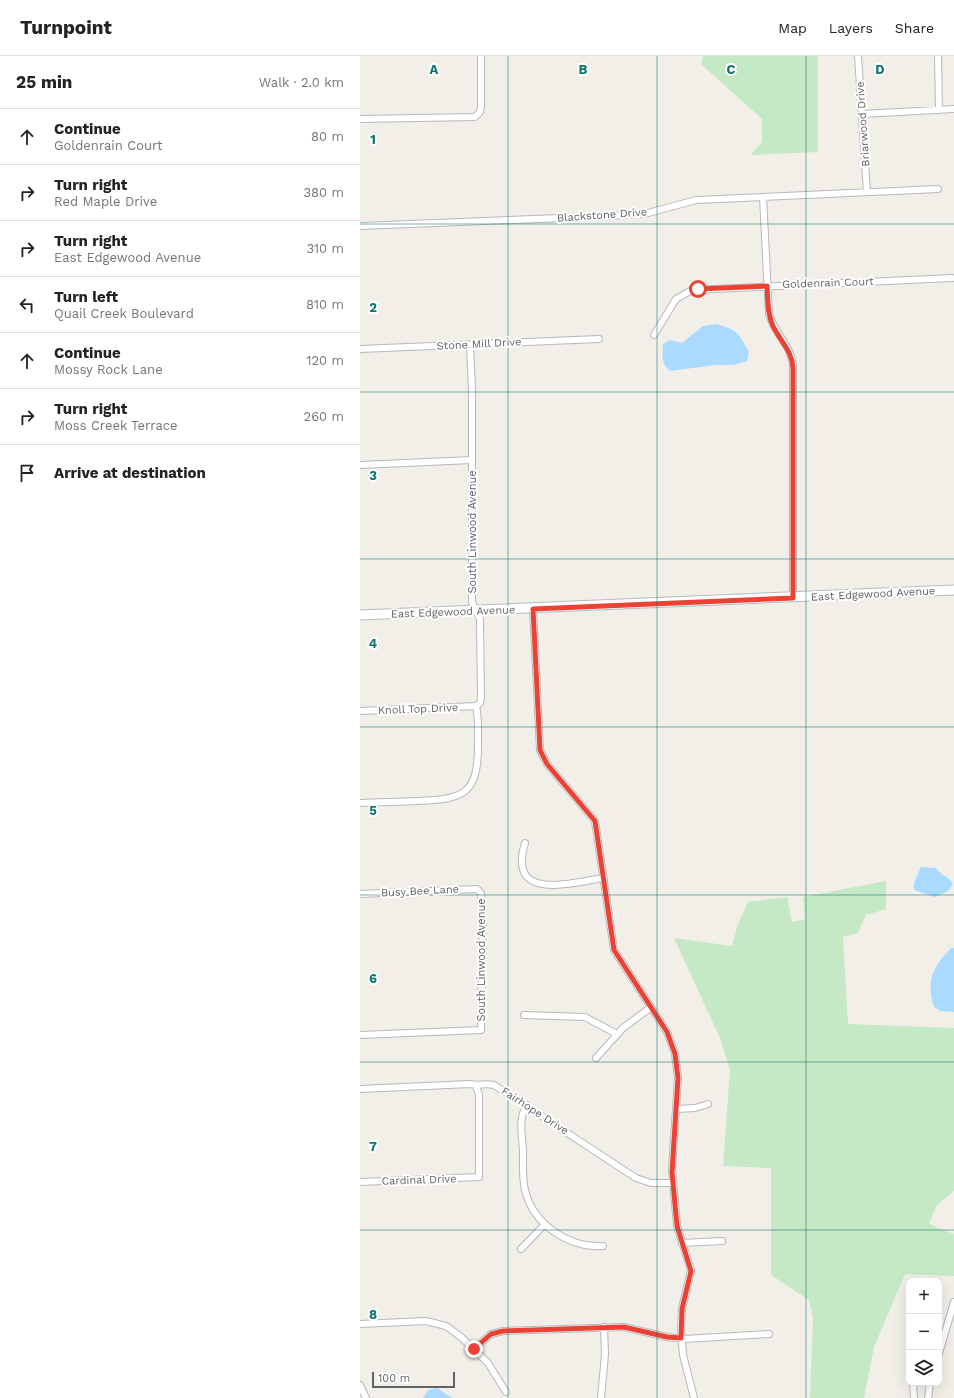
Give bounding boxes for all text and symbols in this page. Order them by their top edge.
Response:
text: Turnpoint [20,16,112,39]
text: Map [778,20,807,36]
text: Layers [829,20,873,36]
text: Share [895,20,934,36]
text: A [430,62,439,77]
text: B [579,62,588,77]
text: C [727,62,736,77]
text: D [875,62,885,77]
text: 25 min [16,72,72,92]
text: Walk · 2.0 km [259,75,344,90]
street label: Briarwood Drive [854,81,872,167]
text: Continue [54,120,121,138]
icon: ahead [16,126,38,148]
text: 80 m [311,129,344,144]
text: 1 [370,132,376,147]
text: Goldenrain Court [54,138,162,153]
text: Turn right [54,176,127,194]
icon: right [16,182,38,204]
text: 380 m [304,185,344,200]
text: Red Maple Drive [54,194,157,209]
street label: Blackstone Drive [556,205,648,225]
text: Turn right [54,232,127,250]
icon: right [16,238,38,260]
text: 310 m [306,241,344,256]
text: East Edgewood Avenue [54,250,201,265]
street label: Goldenrain Court [782,275,874,291]
route start [689,280,707,298]
text: Turn left [54,288,118,306]
icon: left [16,294,38,316]
text: 810 m [306,297,344,312]
text: 2 [369,300,377,315]
text: Quail Creek Boulevard [54,306,194,321]
street label: Stone Mill Drive [436,335,522,353]
text: Continue [54,344,121,362]
icon: ahead [16,350,38,372]
text: 120 m [306,353,344,368]
text: Mossy Rock Lane [54,362,163,377]
text: Turn right [54,400,127,418]
icon: right [16,406,38,428]
text: 260 m [304,409,344,424]
text: Moss Creek Terrace [54,418,178,433]
icon: arrive [16,462,38,484]
text: Arrive at destination [54,464,206,482]
text: 3 [369,468,377,483]
street label: South Linwood Avenue [466,470,479,594]
street label: East Edgewood Avenue [810,584,936,604]
street label: East Edgewood Avenue [391,603,515,621]
text: 4 [369,636,378,651]
street label: Knoll Top Drive [378,701,458,717]
text: 5 [369,803,377,818]
street label: Busy Bee Lane [381,882,459,900]
street label: South Linwood Avenue [475,898,488,1022]
text: 6 [369,971,377,986]
street label: Fairhope Drive [499,1084,571,1138]
text: 7 [369,1139,377,1154]
street label: Cardinal Drive [381,1172,457,1188]
map controls [906,1278,942,1386]
button: + [906,1278,942,1314]
text: 8 [369,1307,377,1322]
button: − [906,1314,942,1350]
route end [465,1340,483,1358]
button: layers [906,1350,942,1386]
scale bar [372,1370,455,1389]
text: 100 m [378,1372,410,1385]

